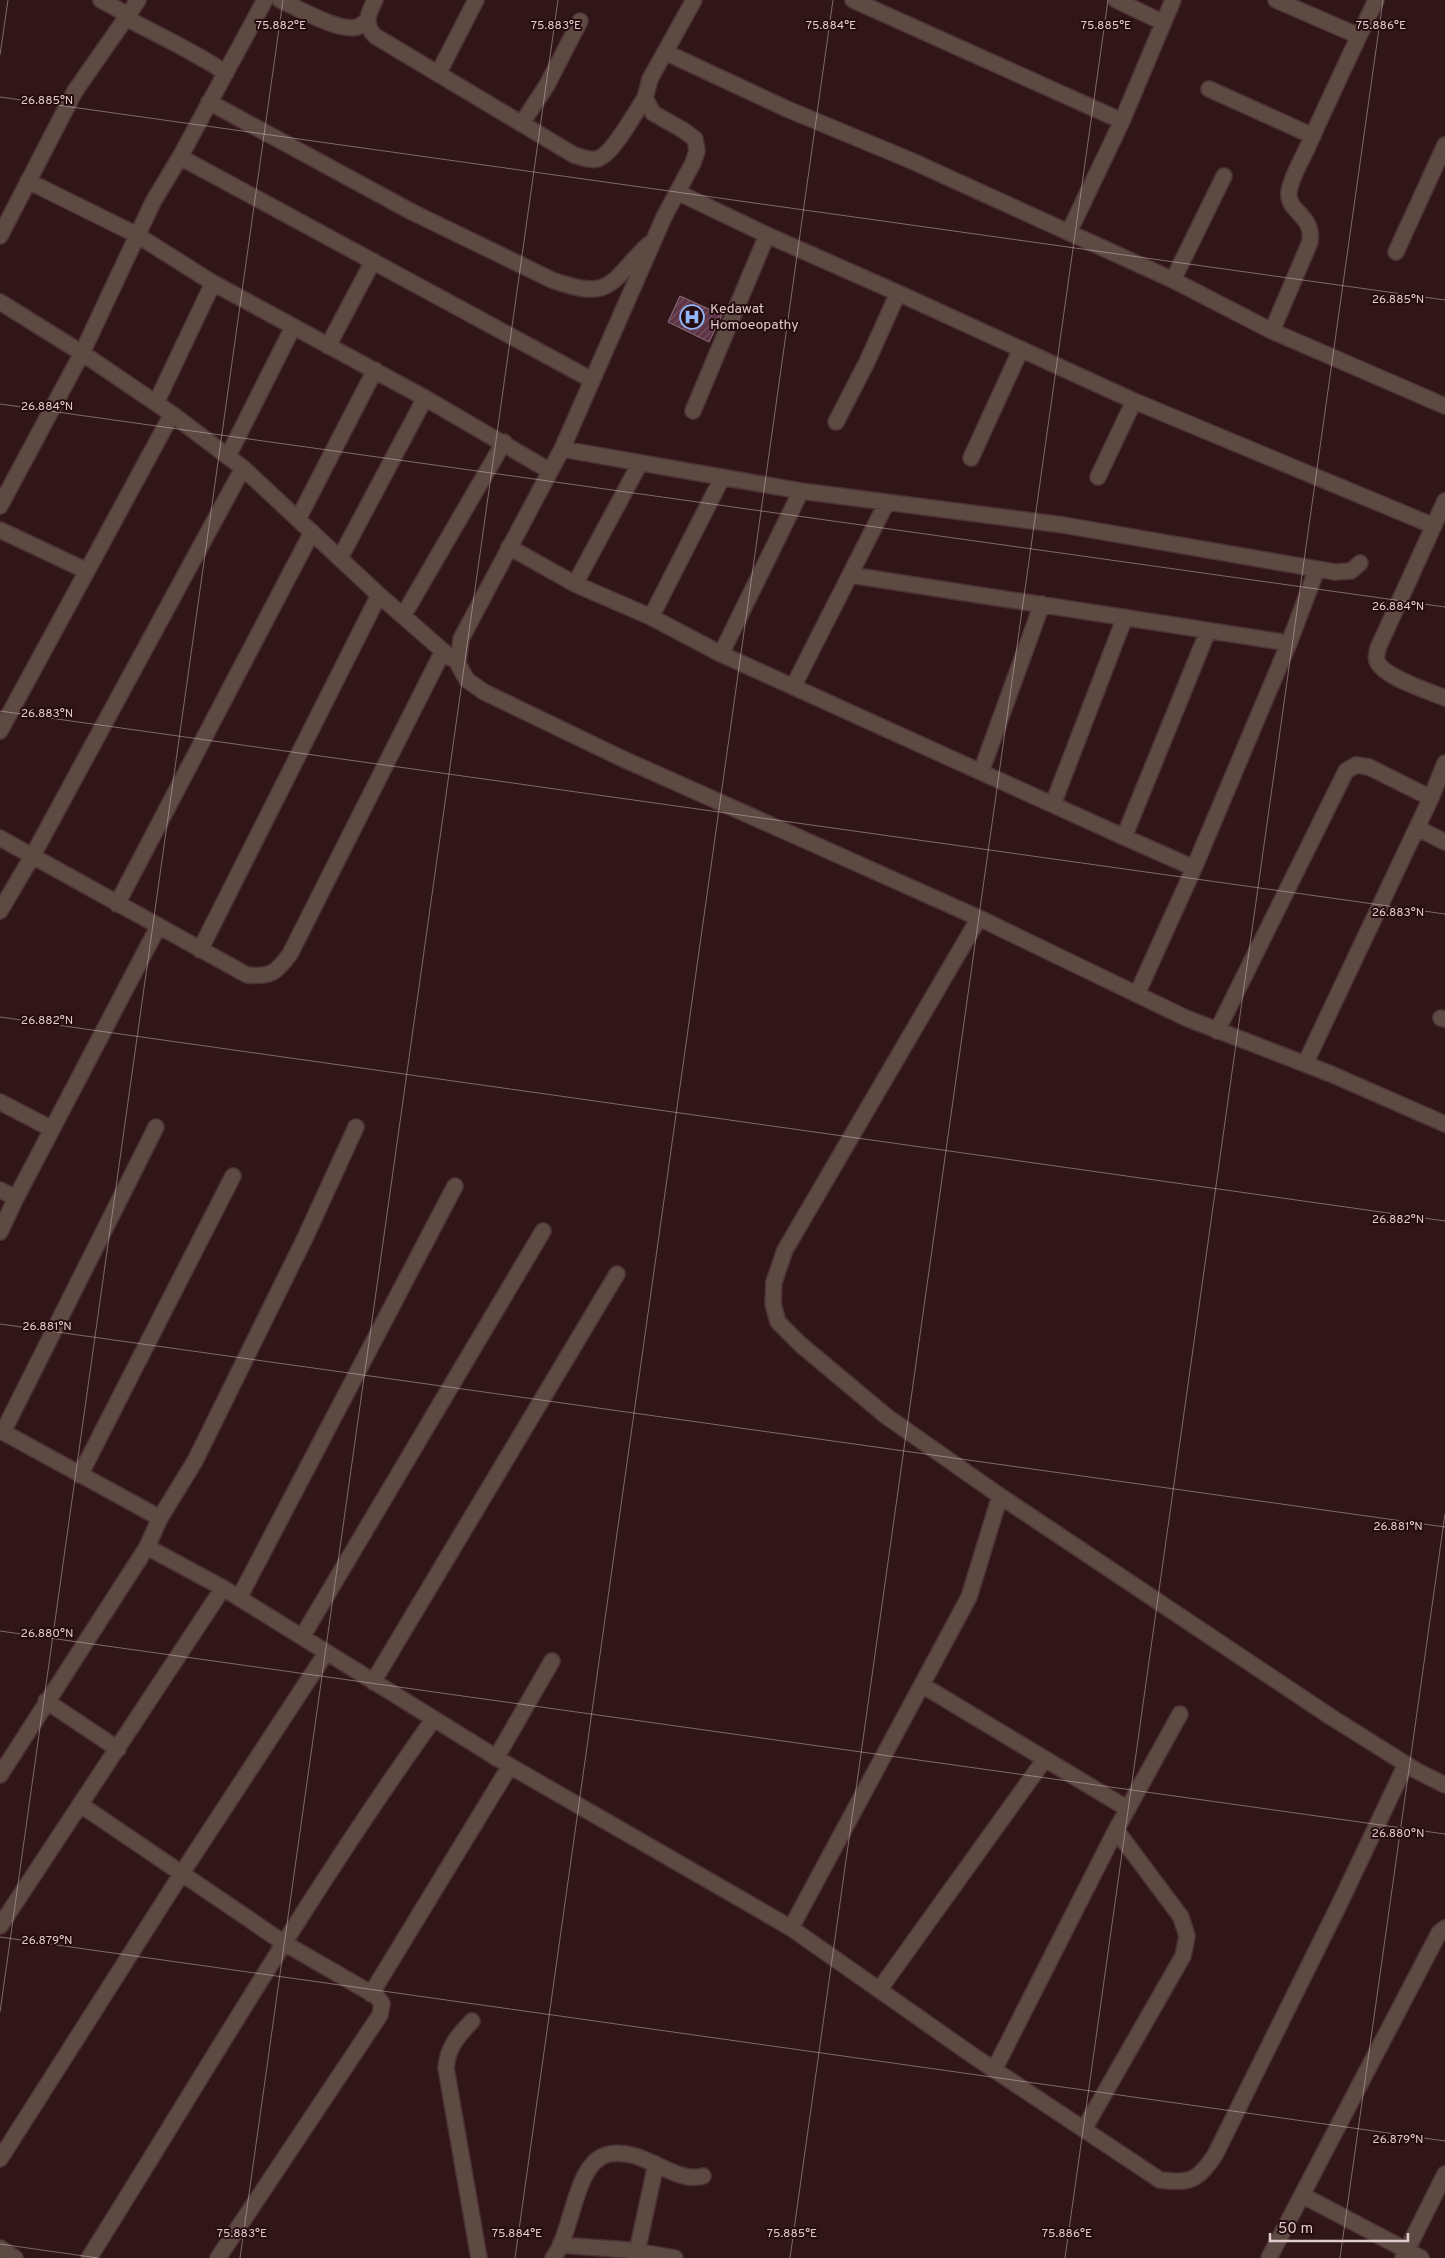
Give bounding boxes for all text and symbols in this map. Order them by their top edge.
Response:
text: 75.882°E [256,18,306,34]
text: 75.883°E [531,18,581,34]
text: 75.884°E [806,18,856,34]
text: 75.885°E [1081,18,1131,34]
text: 75.886°E [1356,18,1406,34]
text: 26.885°N [21,93,73,109]
text: 26.885°N [1372,292,1424,308]
place label: Kedawat Homoeopathy [710,301,799,334]
hospital icon: Kedawat Homoeopathy [679,304,705,330]
text: 26.884°N [21,399,73,415]
text: 26.884°N [1372,599,1424,615]
text: 26.883°N [21,706,73,722]
text: 26.883°N [1372,905,1424,921]
text: 26.882°N [21,1013,73,1029]
text: 26.882°N [1372,1212,1424,1228]
text: 26.881°N [22,1319,72,1335]
text: 26.881°N [1373,1519,1423,1535]
text: 26.880°N [21,1626,73,1642]
text: 26.880°N [1372,1826,1424,1842]
text: 26.879°N [21,1933,73,1949]
text: 26.879°N [1372,2132,1424,2148]
scale bar [1270,2210,1408,2242]
text: 50 m [1278,2220,1313,2239]
text: 75.883°E [217,2226,267,2242]
text: 75.884°E [492,2226,542,2242]
text: 75.885°E [767,2226,817,2242]
text: 75.886°E [1042,2226,1092,2242]

